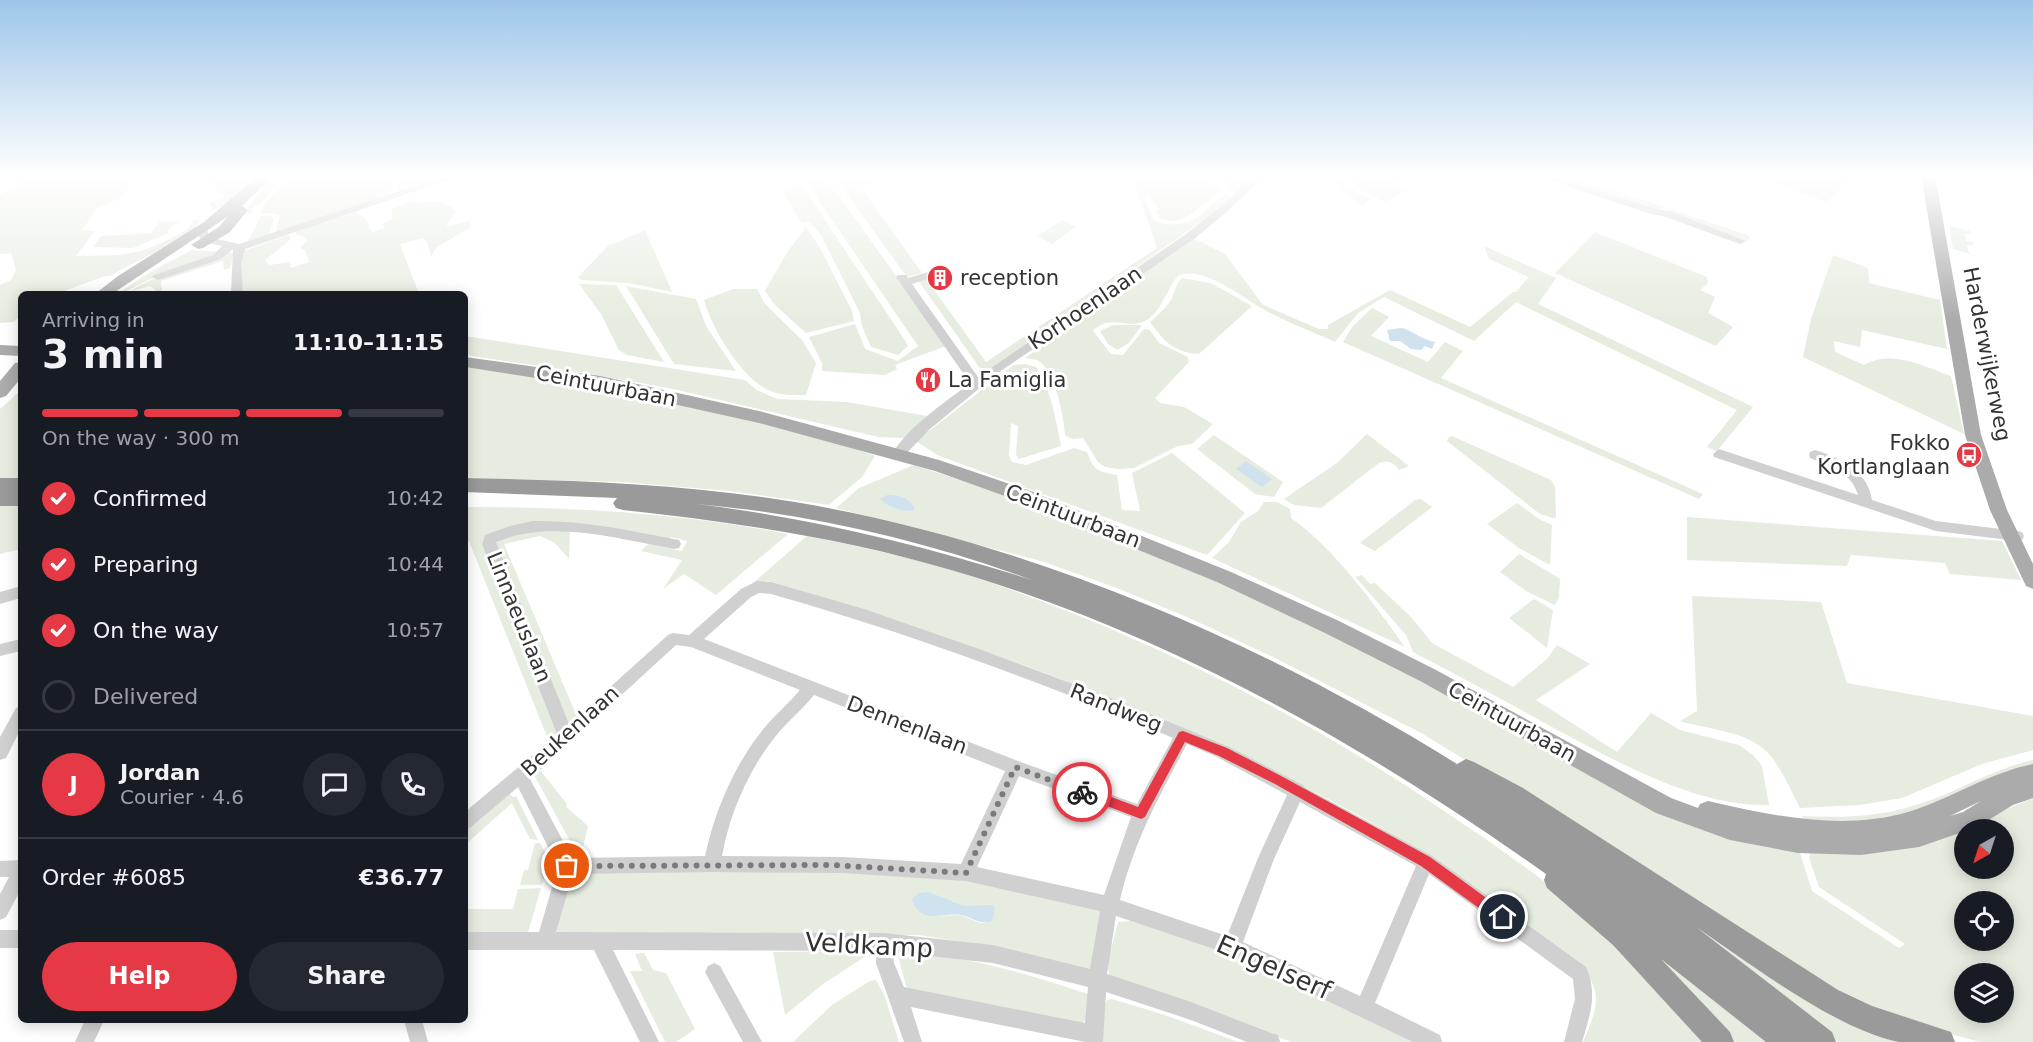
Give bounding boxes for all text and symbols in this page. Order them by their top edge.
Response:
street label: Korhoenlaan [1024,261,1146,355]
building icon: reception [925,263,955,293]
street label: Harderwijkerweg [1958,265,2016,443]
place label: reception [960,266,1059,290]
text: Arriving in [42,308,145,332]
text: 11:10–11:15 [293,330,444,355]
text: 3 min [42,332,164,377]
street label: Ceintuurbaan [534,361,678,411]
restaurant icon: La Famiglia [913,365,943,395]
place label: La Famiglia [948,368,1066,392]
text: On the way · 300 m [42,426,240,450]
place label: Fokko Kortlanglaan [1817,431,1950,479]
bus stop icon: Fokko Kortlanglaan [1954,440,1984,470]
street label: Ceintuurbaan [1002,479,1144,553]
icon: check [42,482,75,515]
text: Confirmed [93,486,207,511]
text: 10:42 [386,486,444,510]
icon: check [42,548,75,581]
street label: Linnaeuslaan [482,548,556,686]
text: Preparing [93,552,199,577]
text: 10:44 [386,552,444,576]
icon: check [42,614,75,647]
text: On the way [93,618,219,643]
text: 10:57 [386,618,444,642]
street label: Ceintuurbaan [1444,677,1580,767]
street label: Randweg [1067,679,1165,737]
street label: Beukenlaan [516,681,624,781]
text: Delivered [93,684,198,709]
street label: Dennenlaan [843,691,971,759]
button: chat [303,753,366,816]
button: phone [381,753,444,816]
text: Jordan [120,760,200,785]
courier [1052,762,1112,822]
text: J [69,772,78,797]
icon: bike [1066,776,1099,809]
text: Courier · 4.6 [120,785,244,809]
north arrow [1954,819,2014,879]
map controls [1954,819,2014,1023]
pin [541,840,592,891]
icon: bag [550,849,583,882]
text: Order #6085 [42,865,186,890]
text: €36.77 [359,865,444,890]
pin [1477,891,1528,942]
button: locate [1954,891,2014,951]
icon: home [1486,900,1519,933]
street label: Veldkamp [804,927,934,963]
street label: Engelserf [1212,928,1337,1006]
button: Help [42,942,237,1011]
button: Share [249,942,444,1011]
button: layers [1954,963,2014,1023]

